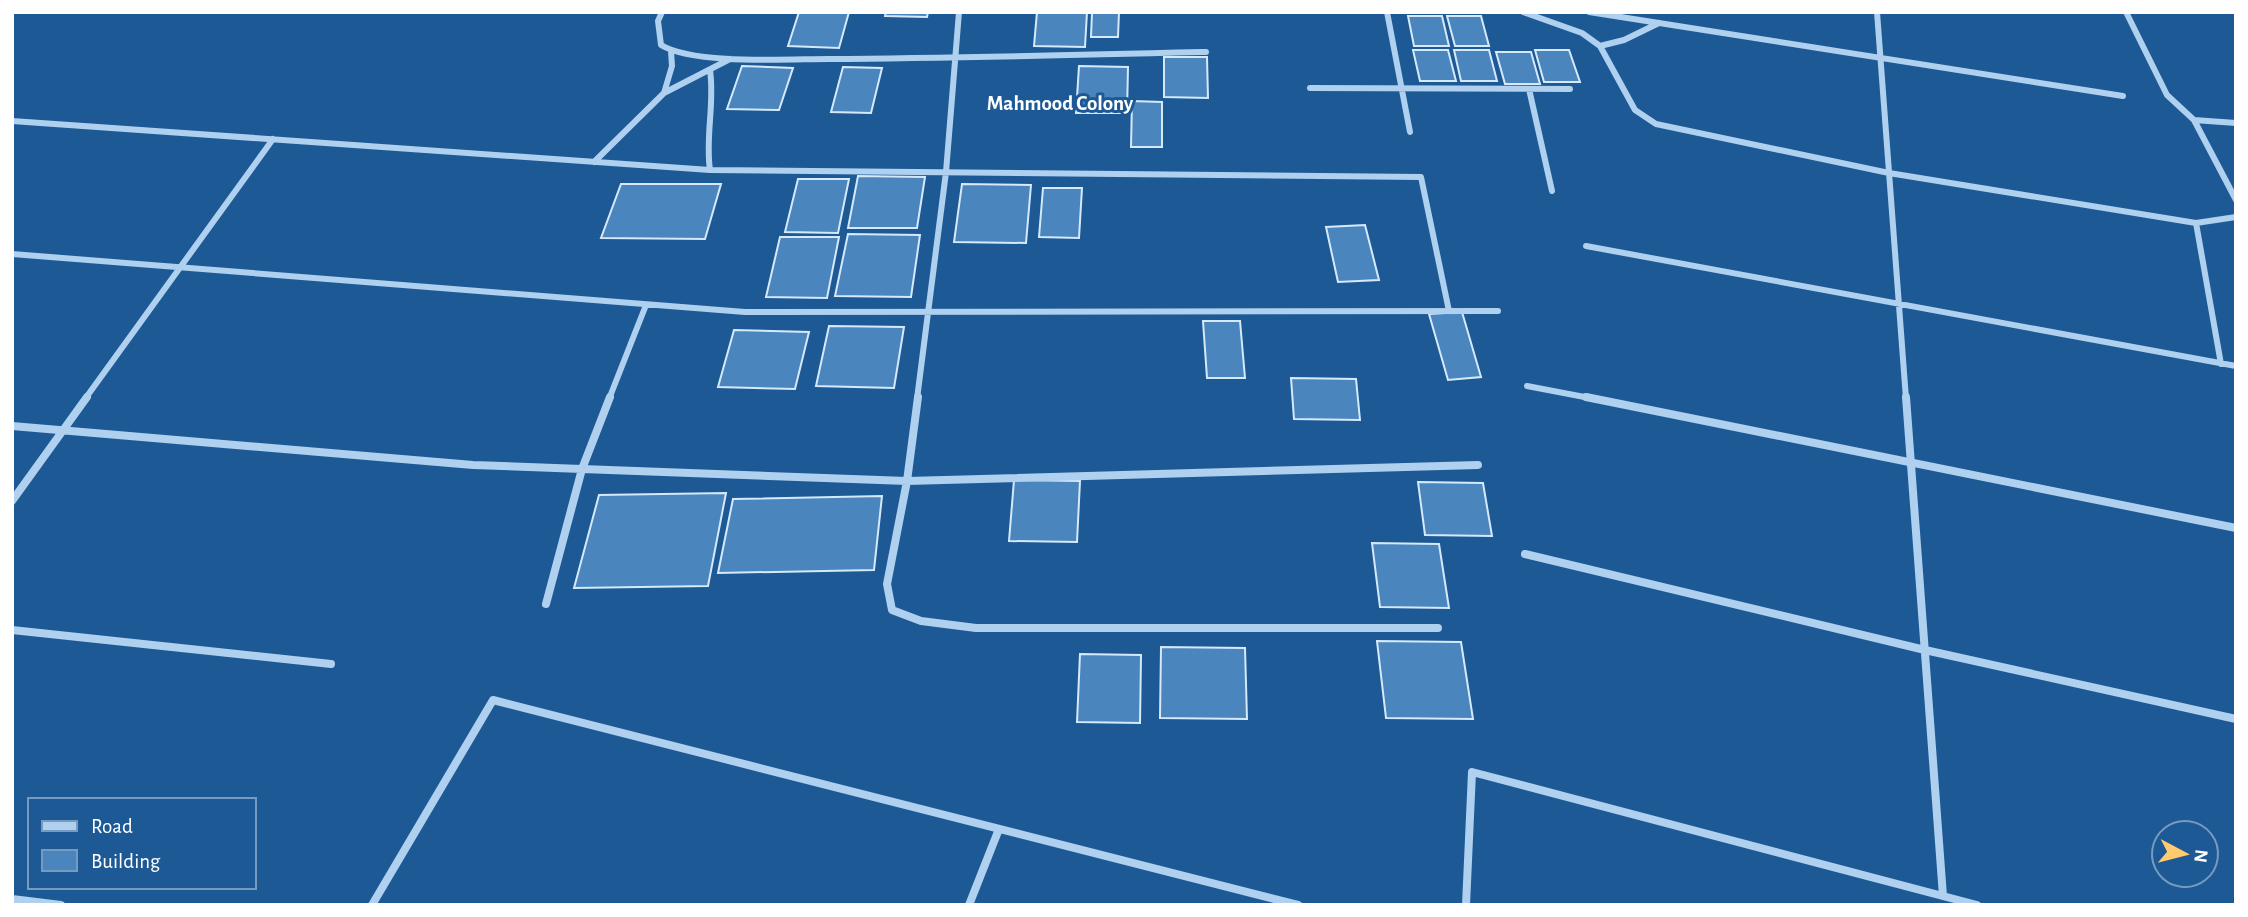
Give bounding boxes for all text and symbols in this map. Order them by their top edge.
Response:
district label: Mahmood Colony [987,93,1134,114]
legend [28,798,256,889]
text: Road [91,816,133,837]
north arrow [2150,819,2220,889]
text: N [2190,848,2211,864]
text: Building [91,851,161,872]

